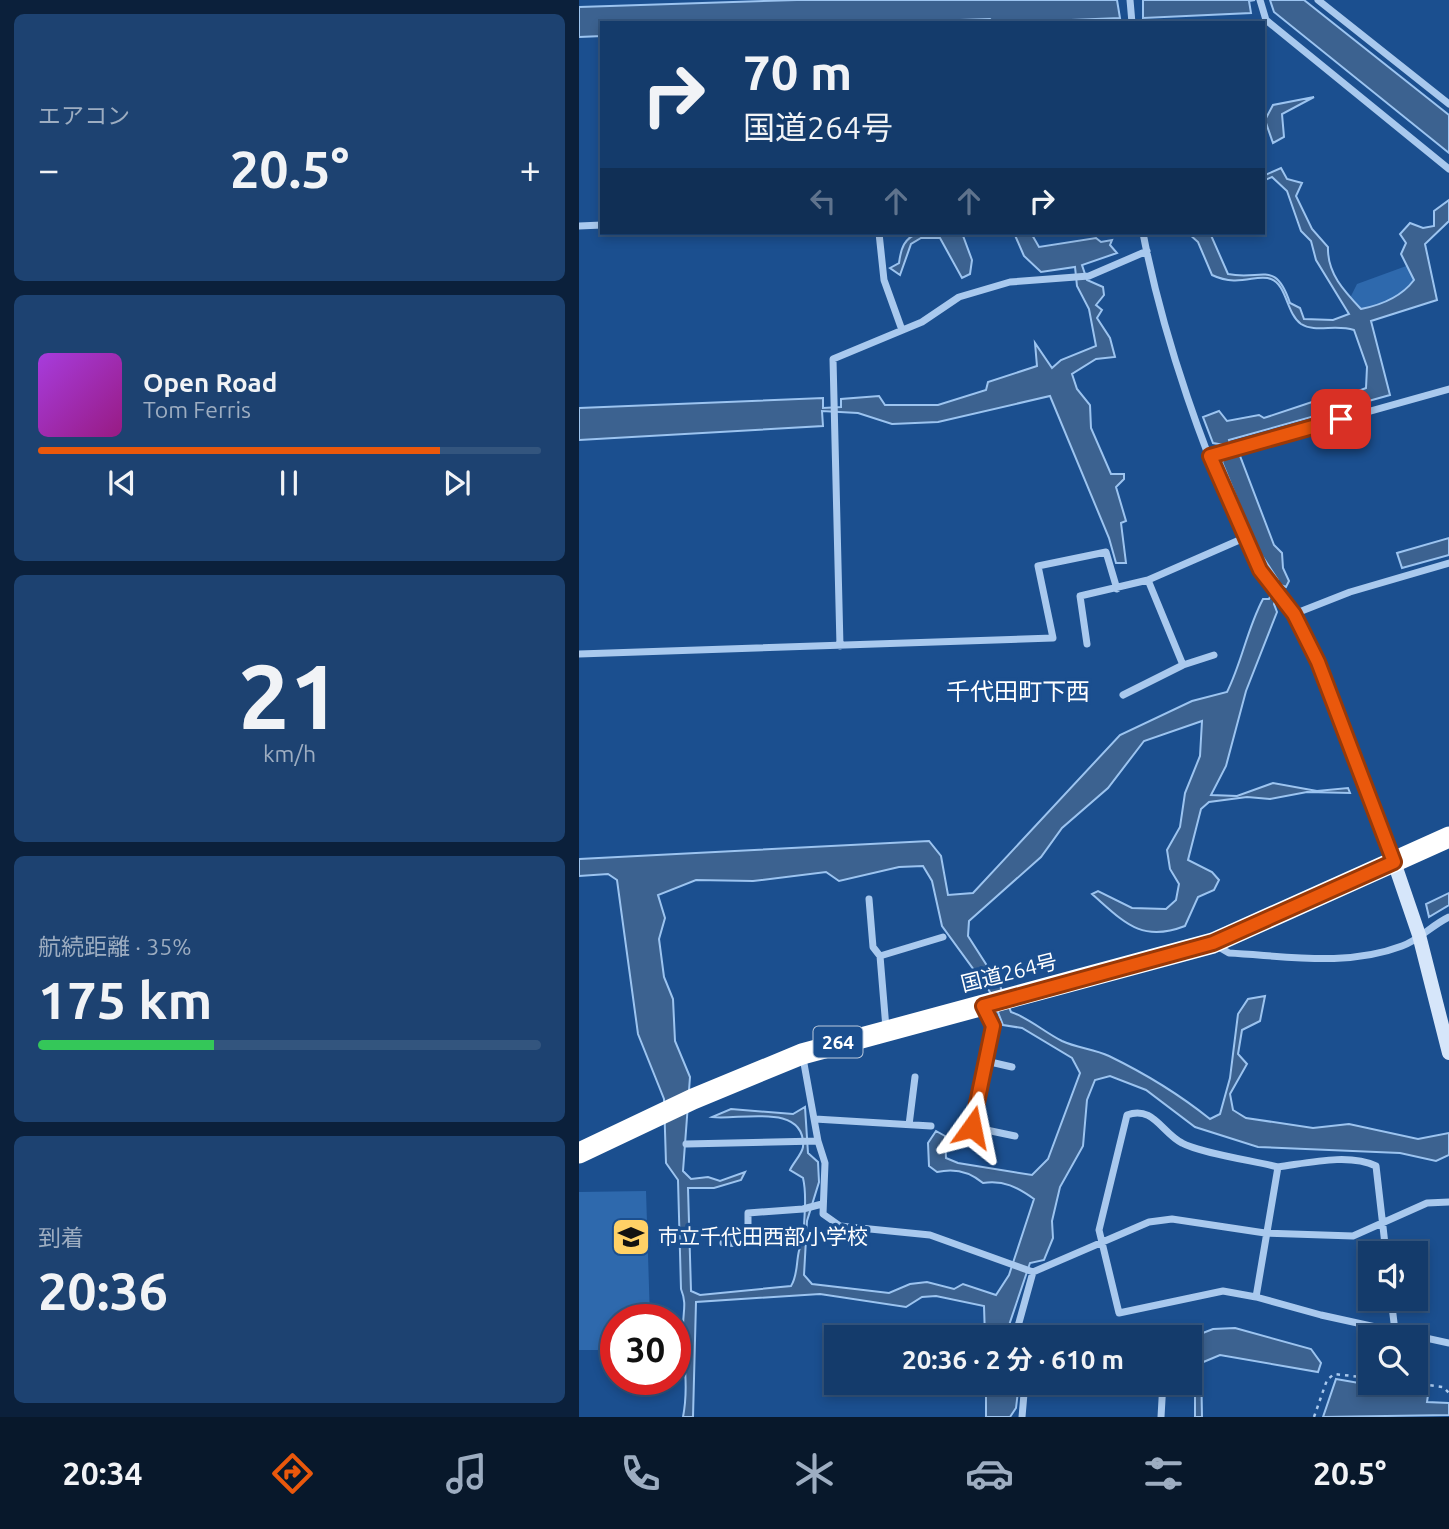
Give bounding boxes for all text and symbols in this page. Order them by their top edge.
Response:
text: 70 m [743,44,852,99]
icon: right [628,49,719,140]
text: エアコン [38,103,130,128]
text: 国道264号 [743,109,893,145]
text: 20.5° [230,140,349,198]
text: − [38,148,59,190]
text: + [520,148,541,190]
icon: left [804,182,842,220]
icon: ahead [877,182,915,220]
icon: ahead [950,182,988,220]
icon: right [1023,182,1061,220]
text: Open Road [143,368,277,397]
pin [1311,389,1371,449]
text: Tom Ferris [143,397,251,422]
icon: arrive [1322,400,1360,438]
icon: previous [103,464,141,502]
icon: pause [270,464,308,502]
icon: next [438,464,476,502]
text: 21 [238,644,341,746]
district label: 千代田町下西 [946,678,1090,705]
text: km/h [263,741,316,766]
text: 航続距離 · 35% [38,934,191,959]
street label: 国道264号 [958,948,1059,996]
text: 175 km [38,971,212,1029]
road number: 264 [813,1026,863,1058]
position arrow [935,1090,1009,1164]
school or university icon: 市立千代田西部小学校 [610,1216,652,1258]
place label: 市立千代田西部小学校 [658,1224,868,1248]
text: 到着 [38,1225,84,1250]
map controls [1358,1241,1428,1395]
button: sound [1358,1241,1428,1311]
text: 20:36 [38,1262,168,1320]
speed limit sign: 30 [600,1304,691,1395]
button: search [1358,1325,1428,1395]
text: 20:36 · 2 分 · 610 m [902,1345,1124,1374]
icon: directions [268,1449,317,1498]
icon: music [442,1449,491,1498]
icon: phone [616,1449,665,1498]
icon: climate [790,1449,839,1498]
icon: car [965,1449,1014,1498]
icon: filters [1139,1449,1188,1498]
text: 20:34 [63,1455,143,1491]
text: 20.5° [1313,1455,1386,1491]

